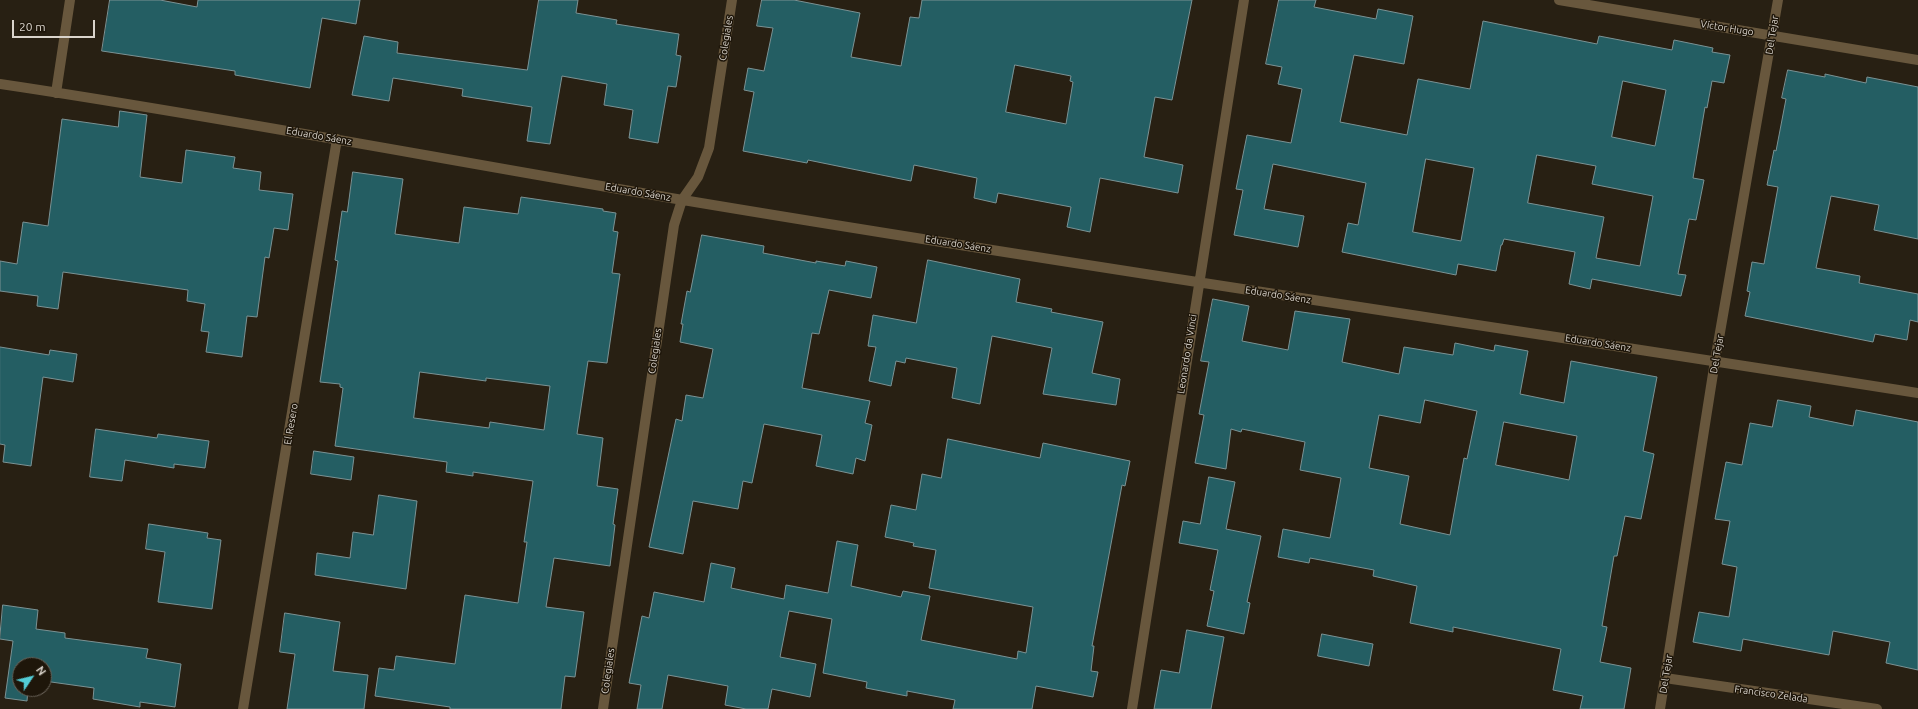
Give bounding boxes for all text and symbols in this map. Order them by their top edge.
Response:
scale bar [14,12,97,38]
street label: Colegiales [716,14,736,62]
street label: Del Tejar [1763,15,1781,55]
street label: Víctor Hugo [1699,18,1755,38]
text: 20 m [19,20,46,33]
street label: Eduardo Sáenz [285,124,353,148]
street label: Eduardo Sáenz [604,180,672,204]
street label: Eduardo Sáenz [924,233,992,255]
street label: Eduardo Sáenz [1244,284,1312,306]
street label: Leonardo da Vinci [1175,313,1199,395]
street label: Colegiales [646,327,664,375]
street label: Eduardo Sáenz [1564,332,1632,354]
street label: Del Tejar [1708,334,1726,374]
street label: El Resero [281,402,301,446]
street label: Colegiales [599,647,617,695]
street label: Del Tejar [1657,654,1675,694]
north arrow [12,657,52,697]
text: N [34,664,48,677]
street label: Francisco Zelada [1734,683,1808,705]

